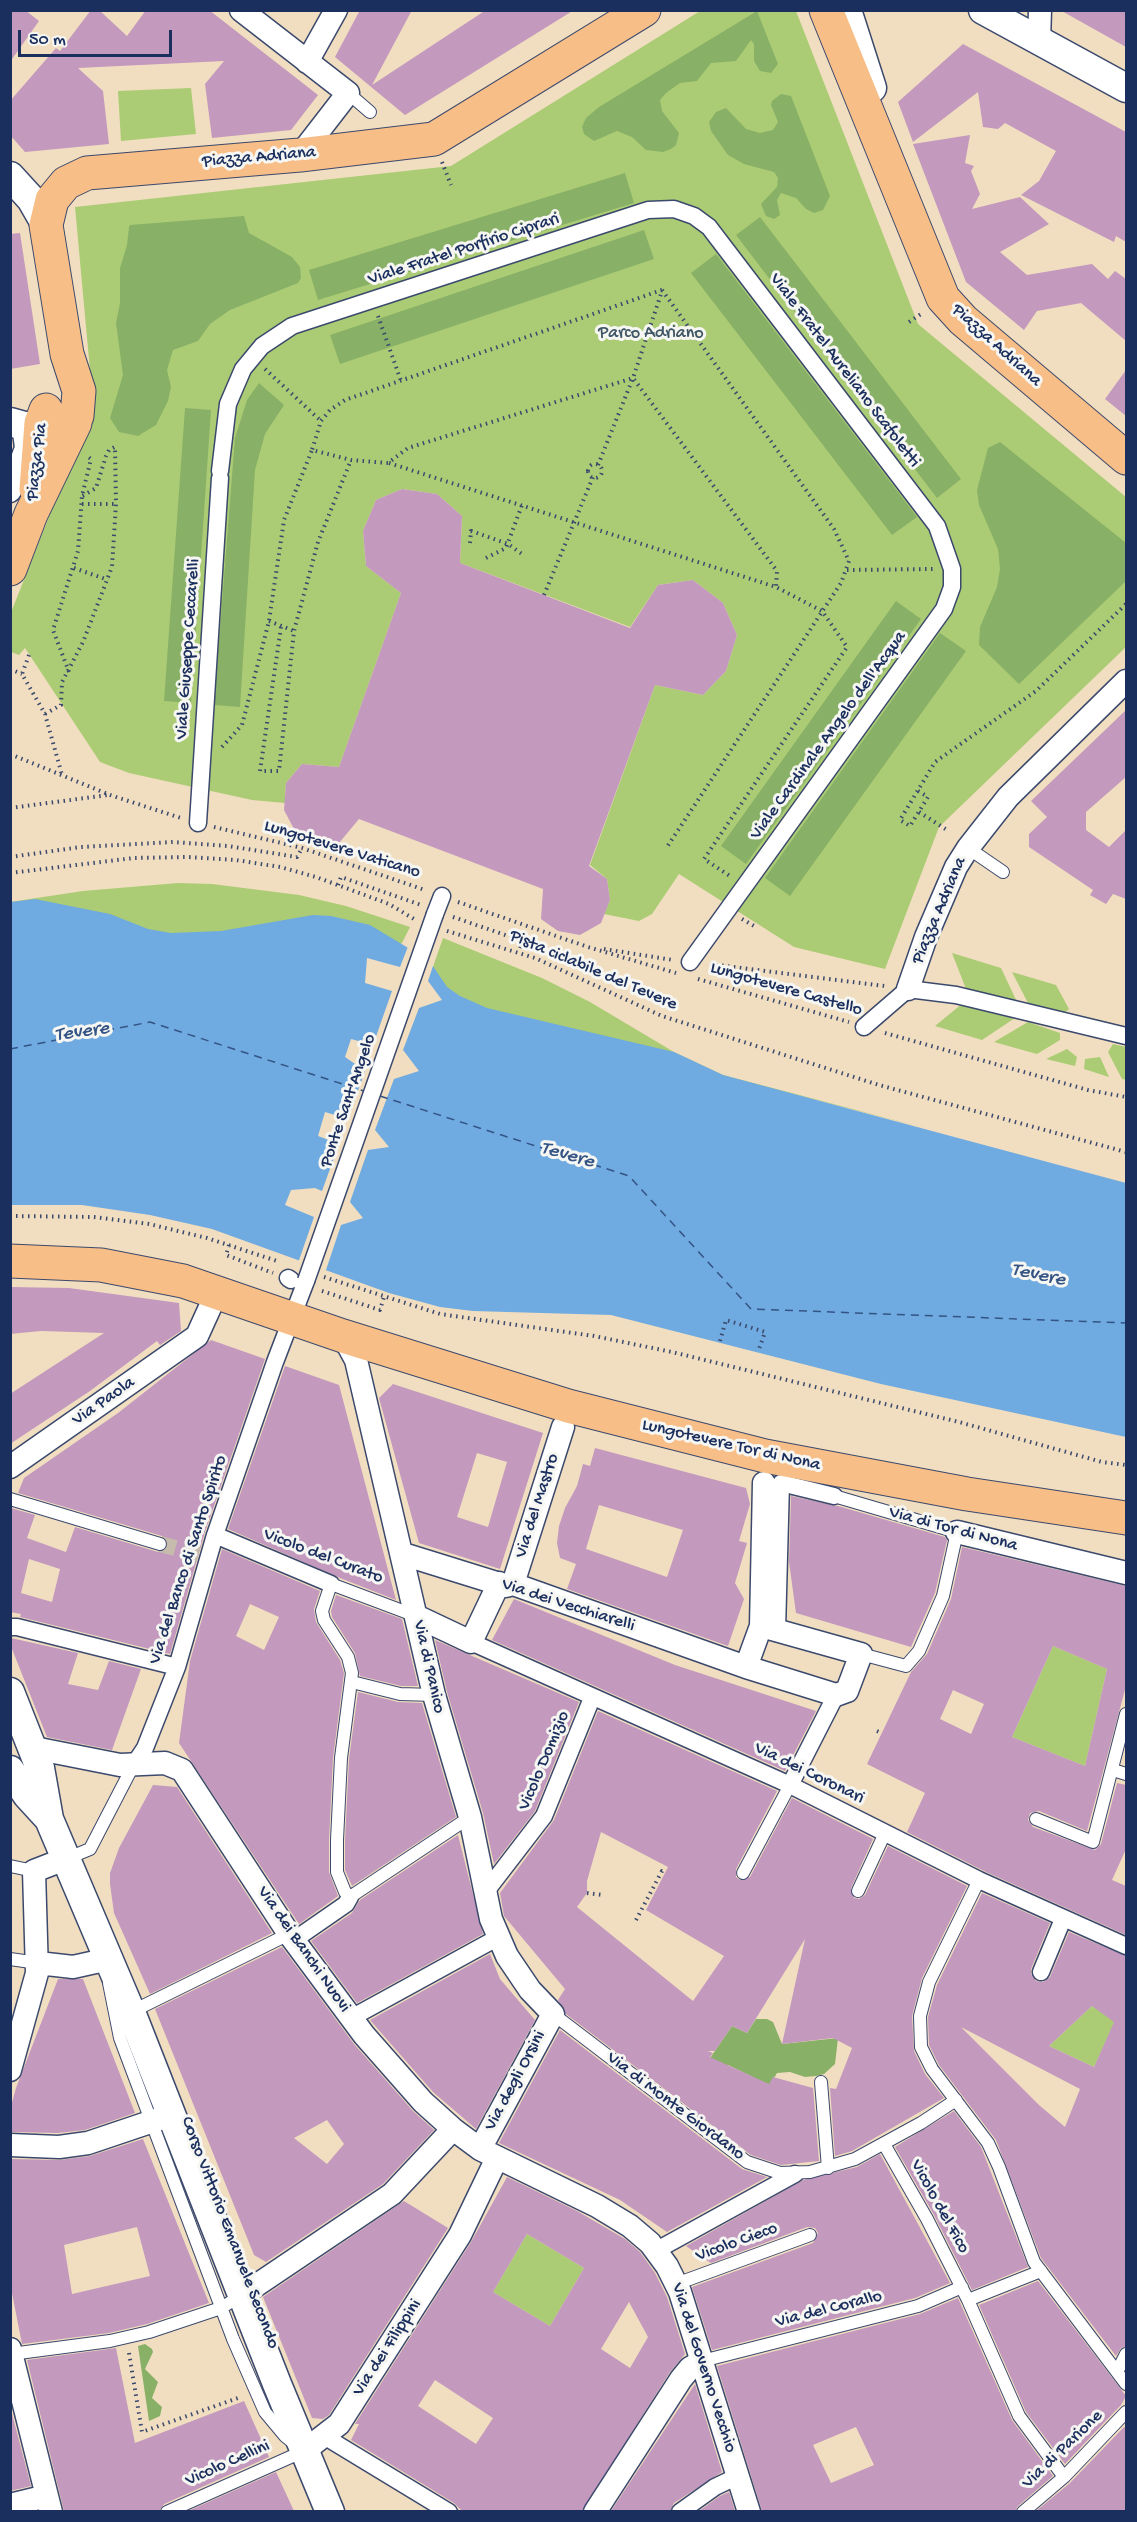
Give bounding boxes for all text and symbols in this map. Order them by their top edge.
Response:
scale bar [21,18,176,56]
text: 50 m [29,30,66,51]
street label: Piazza Adriana [201,142,317,174]
street label: Viale Fratel Porfirio Ciprari [366,209,562,291]
street label: Viale Fratel Aureliano Scafoletti [764,270,924,472]
street label: Piazza Adriana [946,300,1046,392]
park label: Parco Adriano [598,323,704,345]
street label: Piazza Pia [23,422,53,502]
street label: Viale Giuseppe Ceccarelli [172,558,206,740]
street label: Viale Cardinale Angelo dell'Acqua [746,627,912,845]
street label: Lungotevere Vaticano [261,816,423,884]
street label: Piazza Adriana [908,854,972,968]
street label: Pista ciclabile del Tevere [506,926,680,1016]
street label: Lungotevere Castello [707,958,865,1022]
water label: Tevere [53,1017,111,1049]
street label: Ponte Sant'Angelo [316,1032,382,1170]
water label: Tevere [537,1137,597,1175]
water label: Tevere [1009,1259,1067,1293]
street label: Via Paola [69,1373,139,1431]
street label: Lungotevere Tor di Nona [640,1415,822,1477]
street label: Via del Mastro [511,1451,565,1561]
street label: Via del Banco di Santo Spirito [145,1453,233,1667]
street label: Via di Tor di Nona [886,1502,1020,1558]
street label: Vicolo del Curato [260,1524,386,1590]
street label: Via dei Vecchiarelli [499,1574,637,1638]
street label: Via di Panico [407,1618,449,1716]
street label: Vicolo Domizio [514,1708,576,1814]
street label: Via dei Coronari [750,1738,868,1810]
street label: Via dei Banchi Nuovi [251,1883,355,2017]
street label: Via degli Orsini [481,2027,551,2135]
street label: Via di Monte Giordano [602,2048,748,2166]
street label: Corso Vittorio Emanuele Secondo [175,2114,283,2352]
street label: Vicolo del Fico [904,2156,974,2258]
street label: Vicolo Cieco [693,2218,781,2268]
street label: Via del Governo Vecchio [665,2280,741,2456]
street label: Via del Corallo [774,2286,884,2334]
street label: Via dei Filippini [349,2295,427,2401]
street label: Via di Parione [1018,2406,1108,2494]
street label: Vicolo Cellini [182,2436,274,2492]

